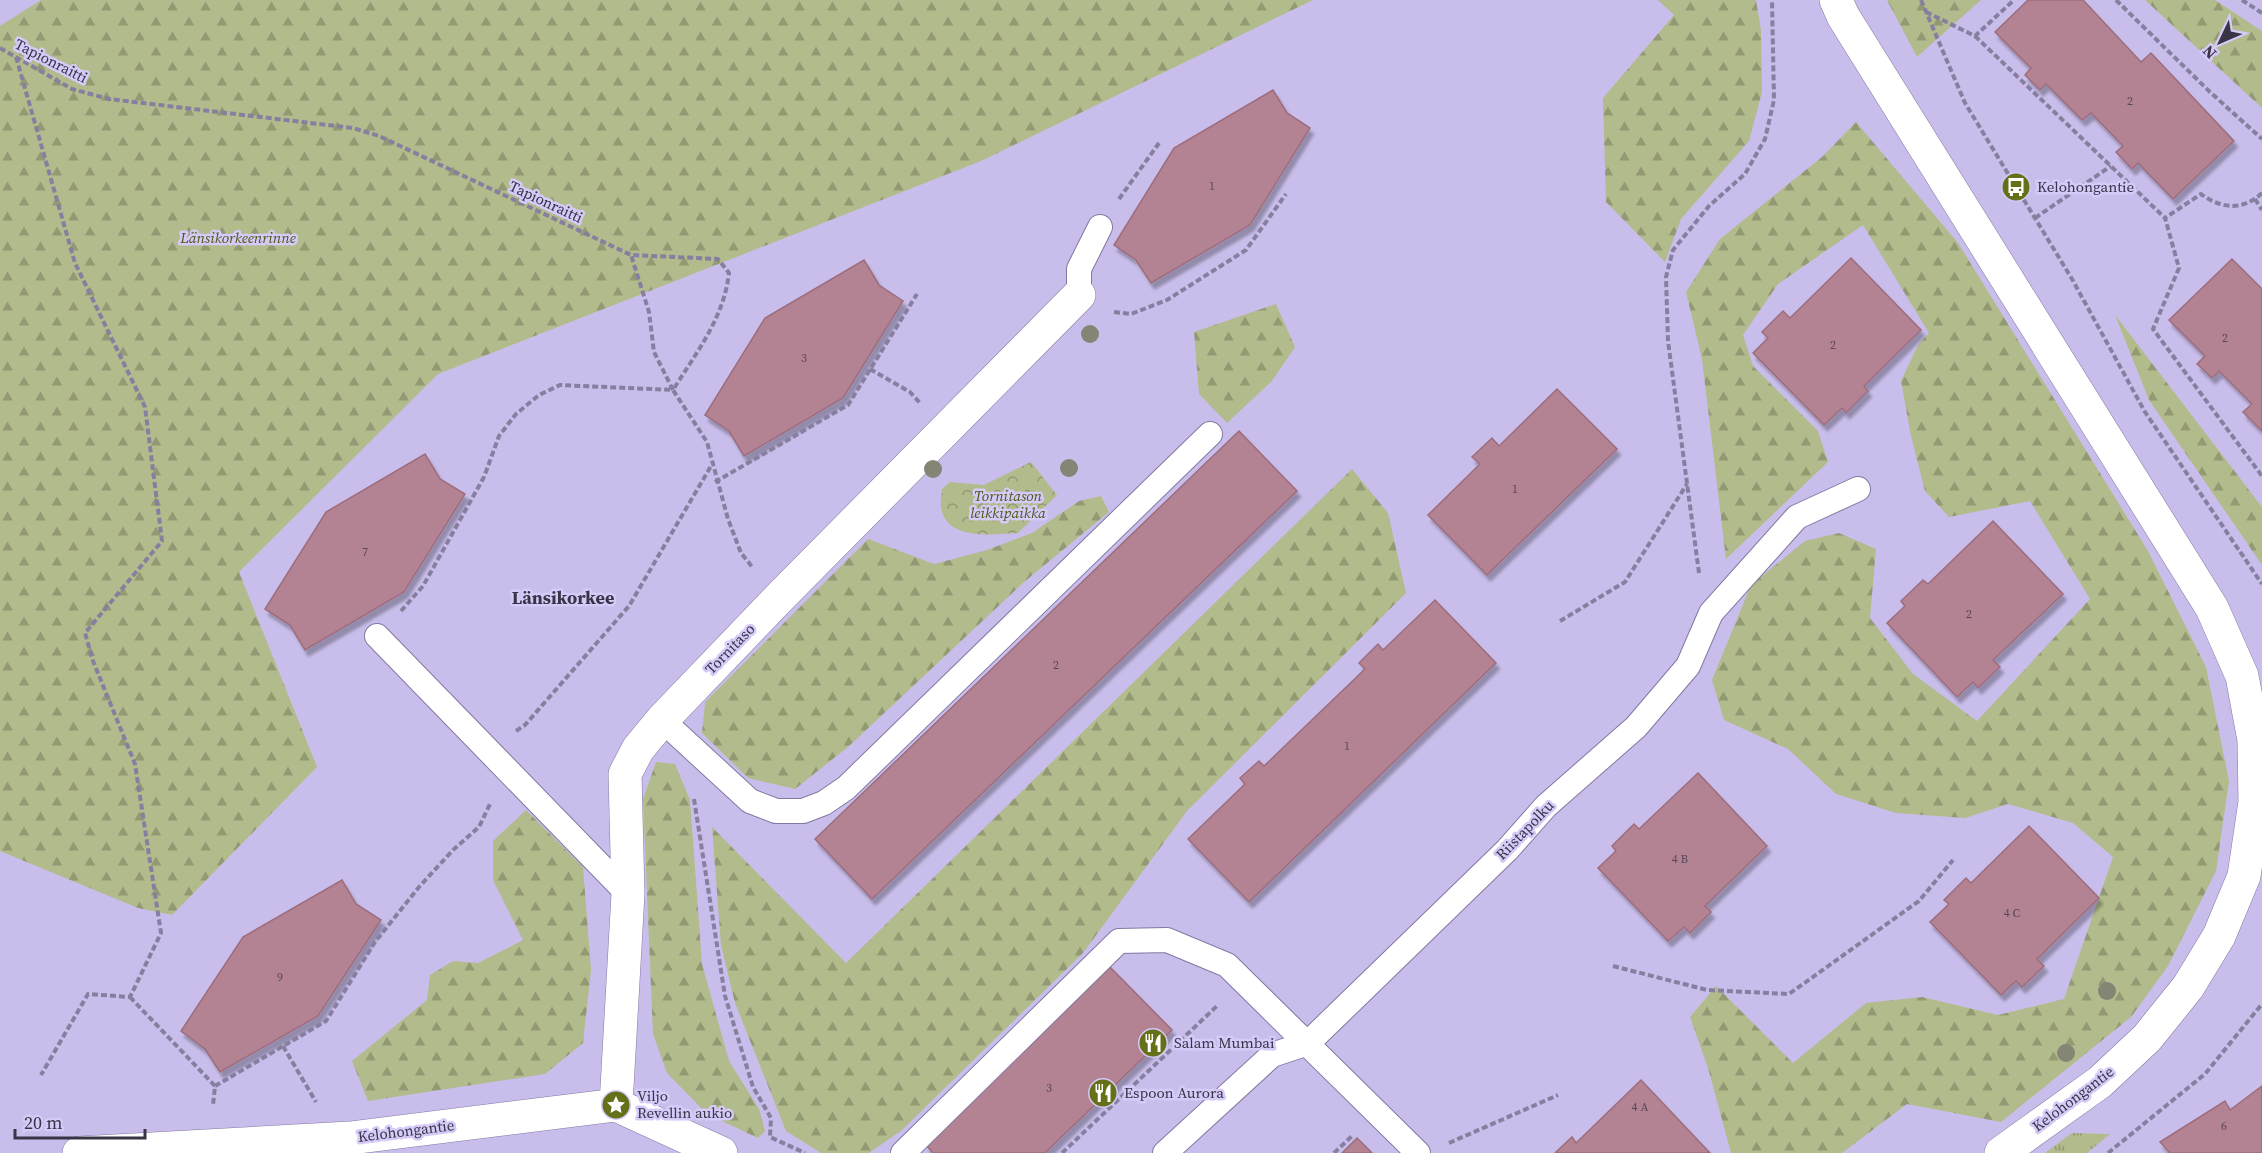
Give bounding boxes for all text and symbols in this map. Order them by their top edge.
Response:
north arrow [2190,12,2250,72]
street label: Tapionraitti [11,33,91,88]
text: N [2197,40,2221,64]
house number: 2 [2127,93,2133,109]
bus stop icon: Kelohongantie [2000,171,2032,203]
street label: Tapionraitti [506,175,586,228]
place label: Kelohongantie [2037,176,2134,197]
house number: 1 [1209,178,1215,194]
park label: Länsikorkeenrinne [179,227,296,248]
house number: 2 [2222,330,2228,346]
house number: 2 [1830,337,1836,353]
house number: 3 [801,350,807,366]
house number: 1 [1512,481,1518,497]
park label: Tornitason leikkipaikka [970,485,1046,523]
house number: 7 [362,544,368,560]
district label: Länsikorkee [512,585,614,610]
house number: 2 [1966,606,1972,622]
street label: Tornitaso [700,619,759,679]
house number: 2 [1053,657,1059,673]
house number: 1 [1344,738,1350,754]
street label: Riistapolku [1491,795,1559,864]
house number: 4 B [1672,851,1689,867]
house number: 4 C [2004,905,2021,921]
house number: 9 [277,969,283,985]
restaurant icon: Salam Mumbai [1137,1027,1169,1059]
place label: Salam Mumbai [1174,1032,1274,1053]
street label: Kelohongantie [2028,1061,2118,1136]
restaurant icon: Espoon Aurora [1087,1077,1119,1109]
house number: 3 [1046,1080,1052,1096]
place label: Espoon Aurora [1124,1082,1224,1103]
place label: Viljo Revellin aukio [637,1085,732,1123]
place icon: Viljo Revellin aukio [600,1089,632,1121]
house number: 4 A [1632,1099,1648,1115]
scale bar [15,1102,146,1140]
text: 20 m [24,1110,62,1135]
street label: Kelohongantie [356,1114,456,1147]
house number: 6 [2221,1118,2227,1134]

